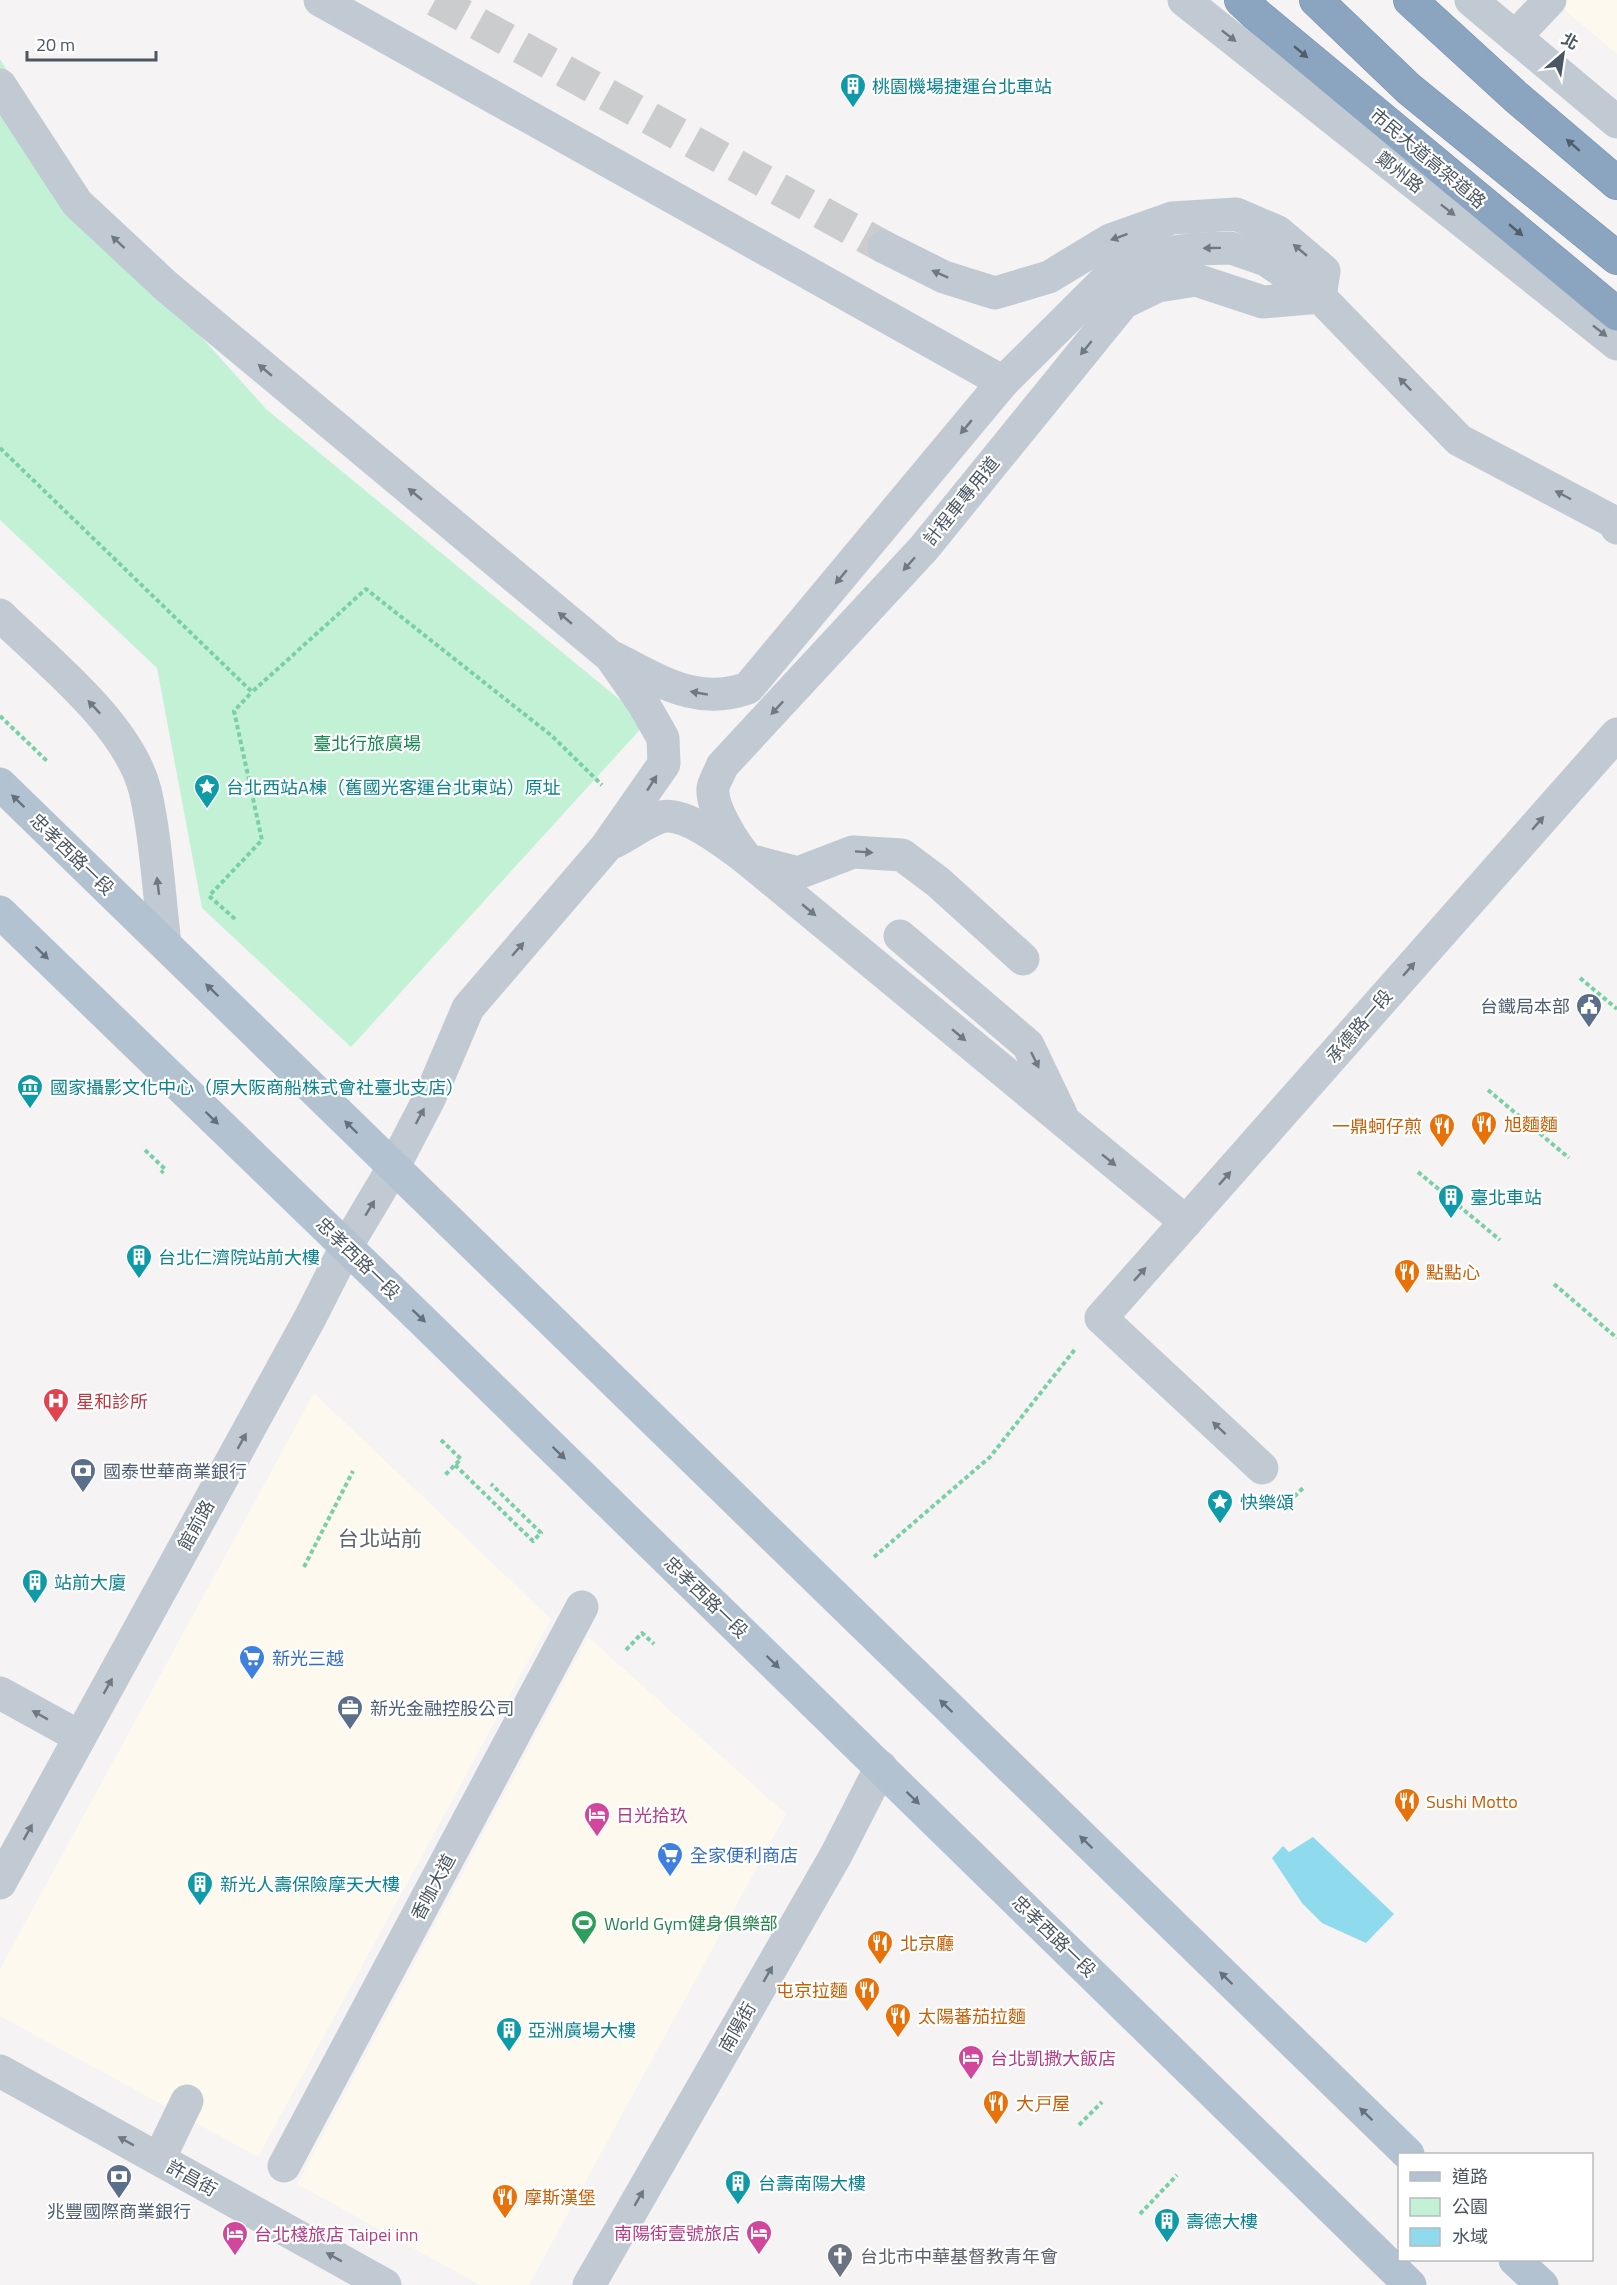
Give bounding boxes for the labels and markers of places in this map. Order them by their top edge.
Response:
building icon: 桃園機場捷運台北車站 [838,71,868,109]
place label: 桃園機場捷運台北車站 [872,73,1052,100]
place icon: 台北西站A棟（舊國光客運台北東站）原址 [192,772,222,810]
place label: 台北西站A棟（舊國光客運台北東站）原址 [226,774,561,801]
public building icon: 台鐵局本部 [1574,991,1604,1029]
place label: 台鐵局本部 [1480,993,1570,1020]
museum icon: 國家攝影文化中心（原大阪商船株式會社臺北支店） [15,1072,45,1110]
place label: 國家攝影文化中心（原大阪商船株式會社臺北支店） [50,1074,464,1101]
restaurant icon: 旭麵麵 [1469,1109,1499,1147]
restaurant icon: 一鼎蚵仔煎 [1427,1111,1457,1149]
place label: 旭麵麵 [1504,1111,1558,1138]
place label: 一鼎蚵仔煎 [1332,1113,1422,1140]
building icon: 臺北車站 [1436,1182,1466,1220]
place label: 臺北車站 [1470,1184,1542,1211]
building icon: 台北仁濟院站前大樓 [124,1242,154,1280]
place label: 台北仁濟院站前大樓 [158,1244,320,1271]
restaurant icon: 點點心 [1392,1257,1422,1295]
place label: 點點心 [1426,1259,1480,1286]
hospital icon: 星和診所 [41,1386,71,1424]
place label: 星和診所 [76,1388,148,1415]
bank icon: 國泰世華商業銀行 [68,1456,98,1494]
place label: 國泰世華商業銀行 [103,1458,247,1485]
place icon: 快樂頌 [1205,1487,1235,1525]
place label: 快樂頌 [1240,1489,1294,1516]
building icon: 站前大廈 [20,1567,50,1605]
place label: 站前大廈 [54,1569,126,1596]
supermarket icon: 新光三越 [237,1643,267,1681]
place label: 新光三越 [272,1645,344,1672]
office icon: 新光金融控股公司 [335,1693,365,1731]
place label: 新光金融控股公司 [370,1695,514,1722]
restaurant icon: Sushi Motto [1392,1786,1422,1824]
place label: Sushi Motto [1426,1788,1518,1815]
hotel icon: 日光拾玖 [582,1800,612,1838]
place label: 日光拾玖 [616,1802,688,1829]
supermarket icon: 全家便利商店 [655,1840,685,1878]
place label: 全家便利商店 [690,1842,798,1869]
building icon: 新光人壽保險摩天大樓 [185,1869,215,1907]
place label: 新光人壽保險摩天大樓 [220,1871,400,1898]
sports icon: World Gym健身俱樂部 [569,1908,599,1946]
place label: World Gym健身俱樂部 [604,1910,778,1937]
restaurant icon: 北京廳 [865,1928,895,1966]
place label: 北京廳 [900,1930,954,1957]
restaurant icon: 屯京拉麵 [852,1975,882,2013]
place label: 屯京拉麵 [776,1977,848,2004]
restaurant icon: 太陽蕃茄拉麵 [883,2001,913,2039]
place label: 太陽蕃茄拉麵 [918,2003,1026,2030]
building icon: 亞洲廣場大樓 [494,2015,524,2053]
place label: 亞洲廣場大樓 [528,2017,636,2044]
hotel icon: 台北凱撒大飯店 [956,2043,986,2081]
place label: 台北凱撒大飯店 [990,2045,1116,2072]
restaurant icon: 大戸屋 [981,2088,1011,2126]
place label: 大戸屋 [1016,2090,1070,2117]
bank icon: 兆豐國際商業銀行 [104,2162,134,2200]
building icon: 台壽南陽大樓 [723,2168,753,2206]
place label: 台壽南陽大樓 [758,2170,866,2197]
restaurant icon: 摩斯漢堡 [490,2182,520,2220]
place label: 摩斯漢堡 [524,2184,596,2211]
place label: 兆豐國際商業銀行 [47,2198,191,2225]
building icon: 壽德大樓 [1152,2206,1182,2244]
place label: 壽德大樓 [1186,2208,1258,2235]
hotel icon: 南陽街壹號旅店 [744,2218,774,2256]
hotel icon: 台北棧旅店 Taipei inn [220,2219,250,2257]
place label: 南陽街壹號旅店 [614,2220,740,2247]
place label: 台北棧旅店 Taipei inn [254,2221,419,2248]
church icon: 台北市中華基督教青年會 [825,2241,855,2279]
place label: 台北市中華基督教青年會 [860,2243,1058,2270]

